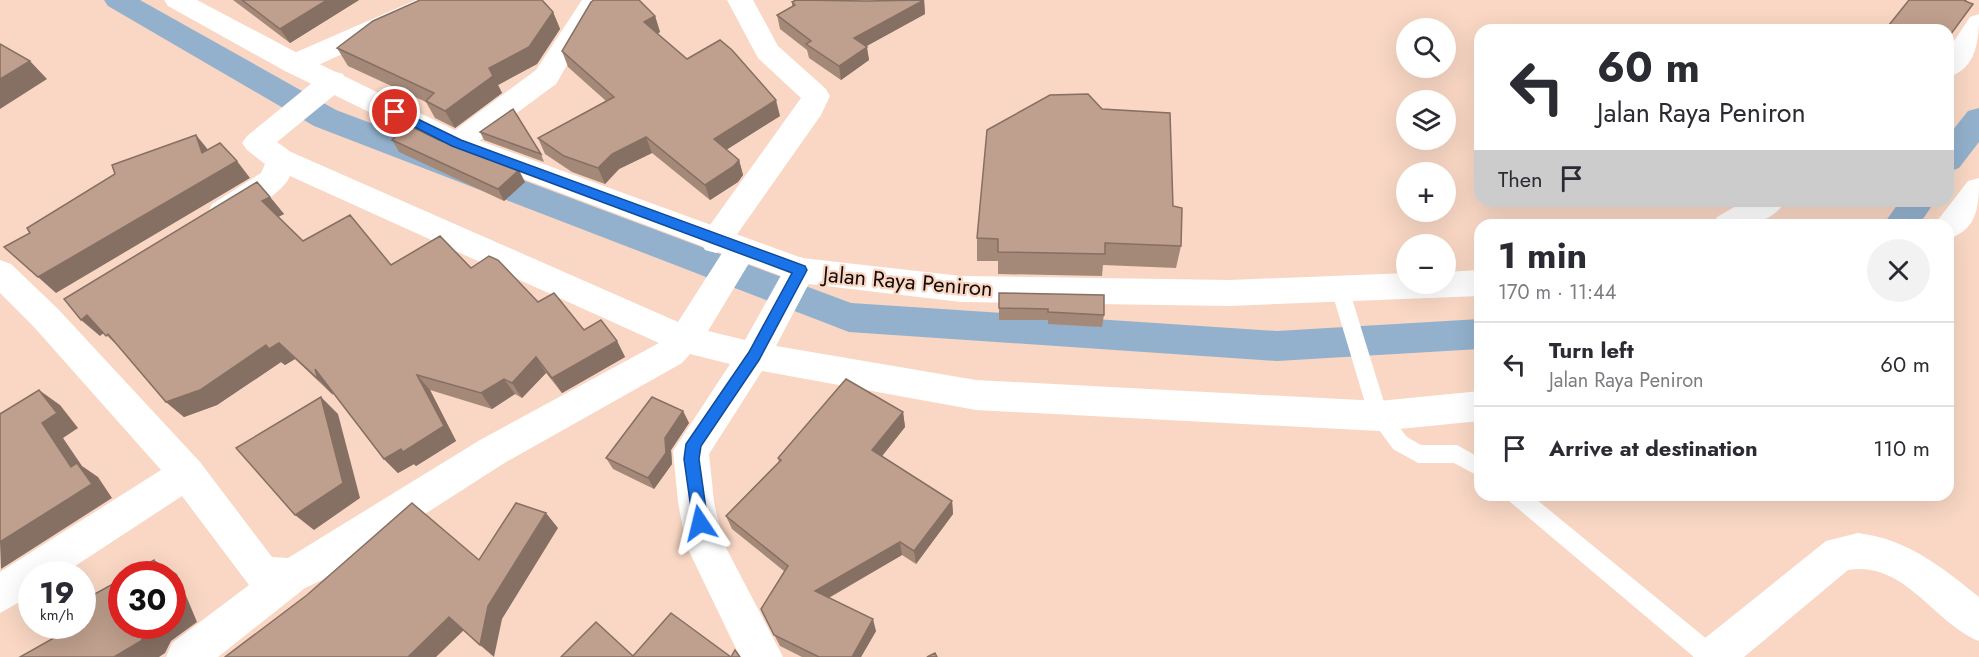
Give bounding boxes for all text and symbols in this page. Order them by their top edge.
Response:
map controls [1396,18,1456,294]
button: search [1396,18,1456,78]
text: 60 m [1597,37,1700,98]
icon: left [1498,48,1576,126]
pin [369,86,420,137]
button: layers [1396,90,1456,150]
text: Jalan Raya Peniron [1597,93,1806,132]
icon: arrive [378,95,411,128]
button: + [1396,162,1456,222]
icon: arrive [1555,162,1588,195]
text: Then [1498,163,1543,195]
text: 1 min [1498,229,1587,281]
button: − [1396,234,1456,294]
button: close [1867,239,1930,302]
street label: Jalan Raya Peniron [819,257,994,304]
text: 170 m · 11:44 [1498,278,1616,307]
text: Turn left [1549,334,1634,366]
icon: left [1498,348,1531,381]
text: 60 m [1880,348,1930,380]
text: Jalan Raya Peniron [1549,366,1704,395]
icon: arrive [1498,432,1531,465]
text: Arrive at destination [1549,432,1758,464]
text: 110 m [1873,432,1930,464]
position arrow [668,491,732,555]
speed limit sign: 30 [108,561,186,639]
text: 19 [39,571,75,614]
text: km/h [40,604,74,626]

